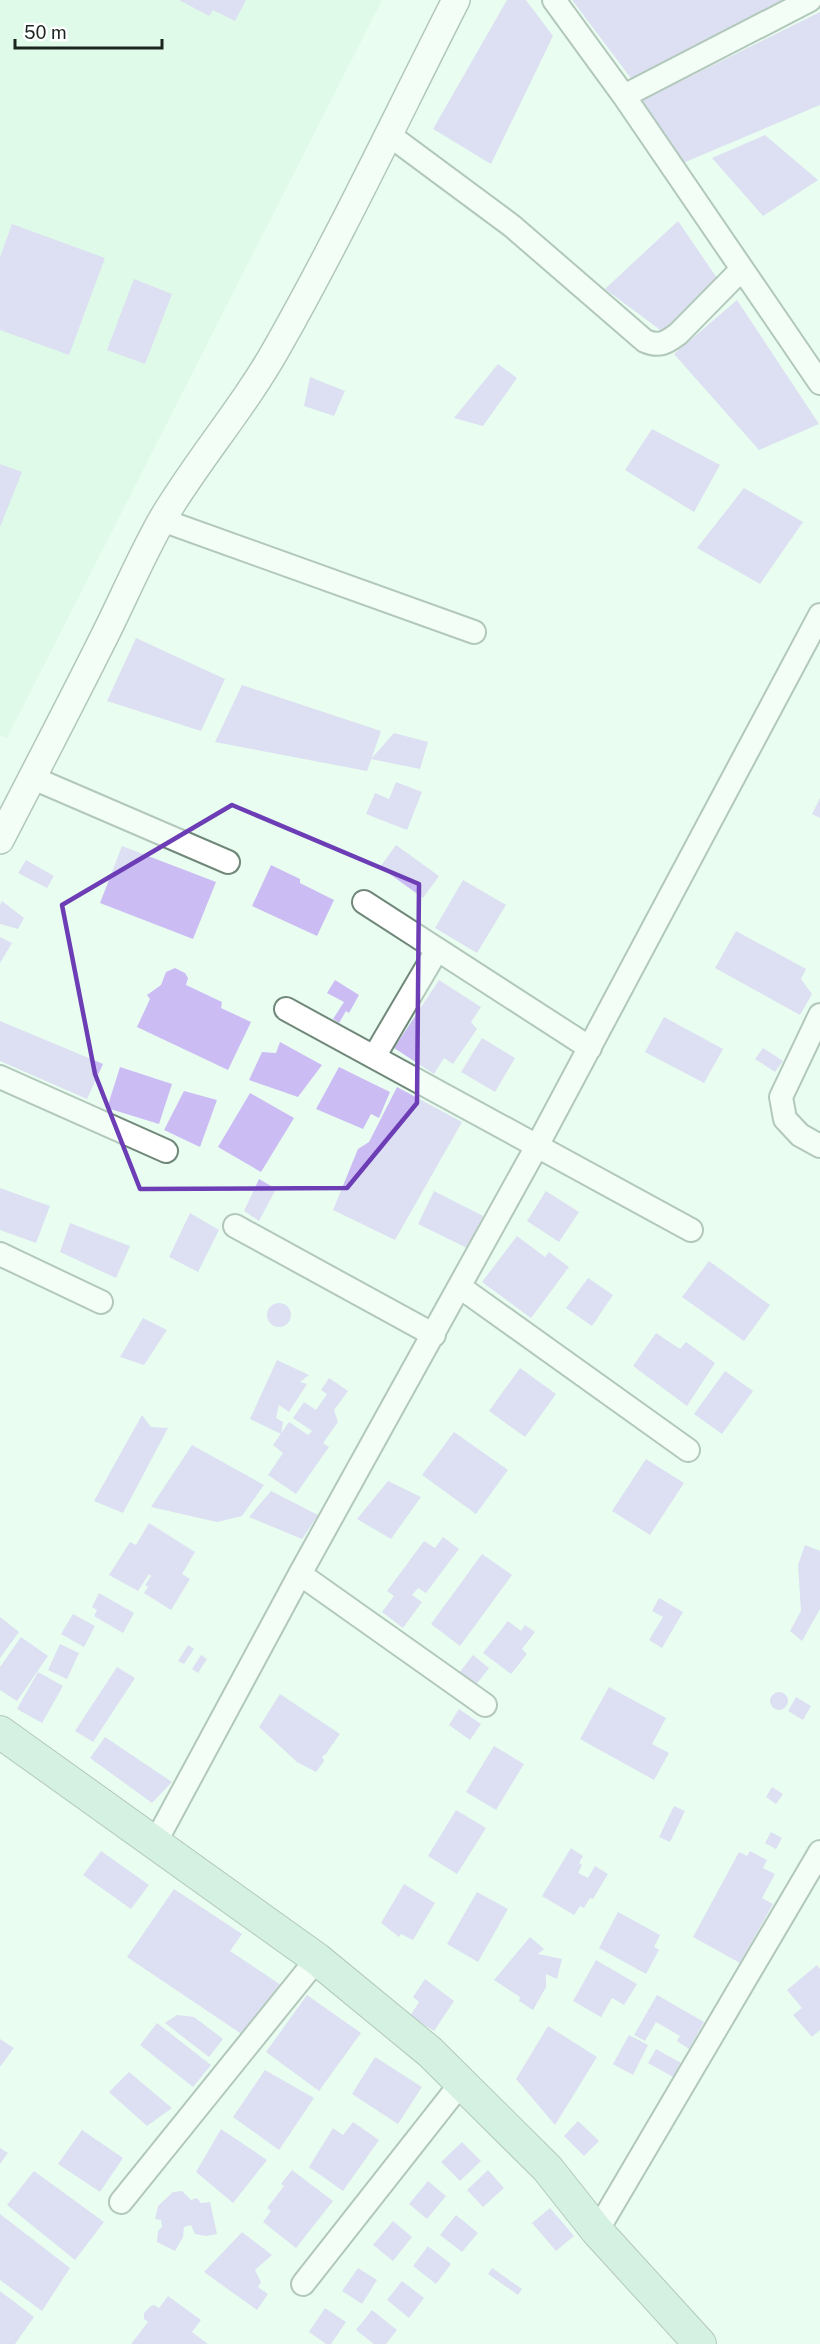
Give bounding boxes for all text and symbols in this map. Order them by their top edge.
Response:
scale bar [15,12,162,50]
text: 50 m [24,22,67,43]

